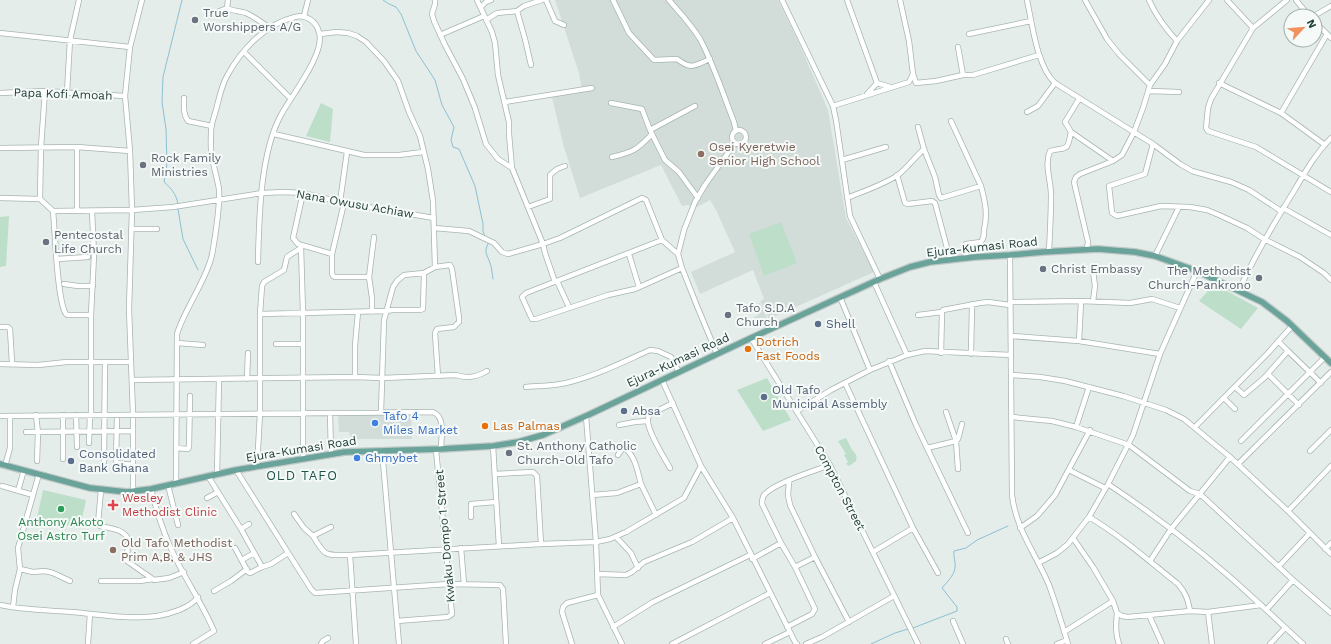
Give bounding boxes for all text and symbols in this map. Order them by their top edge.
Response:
place label: True Worshippers A/G [203,6,301,34]
north arrow [1283,8,1323,48]
marker: True Worshippers A/G [190,15,200,25]
text: N [1304,17,1319,30]
street label: Papa Kofi Amoah [13,85,113,103]
place label: Osei Kyeretwie Senior High School [709,140,820,168]
marker: Osei Kyeretwie Senior High School [696,149,706,159]
place label: Rock Family Ministries [151,151,222,179]
marker: Rock Family Ministries [138,160,148,170]
street label: Nana Owusu Achiaw [295,187,415,221]
place label: Pentecostal Life Church [54,228,123,256]
street label: Ejura-Kumasi Road [926,234,1038,260]
marker: Pentecostal Life Church [41,237,51,247]
place label: Christ Embassy [1051,262,1143,276]
marker: Christ Embassy [1038,264,1048,274]
place label: The Methodist Church-Pankrono [1148,264,1251,292]
marker: The Methodist Church-Pankrono [1254,273,1264,283]
place label: Tafo S.D.A Church [736,301,795,329]
marker: Tafo S.D.A Church [723,310,733,320]
place label: Shell [826,317,856,331]
marker: Shell [813,319,823,329]
street label: Ejura-Kumasi Road [624,330,732,390]
place label: Dotrich Fast Foods [756,335,820,363]
marker: Dotrich Fast Foods [743,344,753,354]
place label: Old Tafo Municipal Assembly [772,383,888,411]
marker: Old Tafo Municipal Assembly [759,392,769,402]
place label: Absa [632,404,661,418]
marker: Absa [619,406,629,416]
place label: Tafo 4 Miles Market [383,409,458,437]
marker: Tafo 4 Miles Market [370,418,380,428]
place label: Las Palmas [493,419,560,433]
marker: Las Palmas [480,421,490,431]
street label: Ejura-Kumasi Road [245,433,357,465]
place label: St. Anthony Catholic Church-Old Tafo [517,439,637,467]
street label: Compton Street [812,443,868,533]
place label: Consolidated Bank Ghana [79,447,156,475]
marker: St. Anthony Catholic Church-Old Tafo [504,448,514,458]
place label: Ghmybet [365,451,418,465]
marker: Ghmybet [352,453,362,463]
marker: Consolidated Bank Ghana [66,456,76,466]
district label: OLD TAFO [266,468,338,483]
street label: Kwaku Dompo 1 Street [432,469,458,603]
place label: Wesley Methodist Clinic [122,491,217,519]
marker: Wesley Methodist Clinic [107,499,119,511]
marker: Anthony Akoto Osei Astro Turf [56,504,66,514]
place label: Anthony Akoto Osei Astro Turf [17,515,105,543]
place label: Old Tafo Methodist Prim A,B, & JHS [121,536,232,564]
marker: Old Tafo Methodist Prim A,B, & JHS [108,545,118,555]

